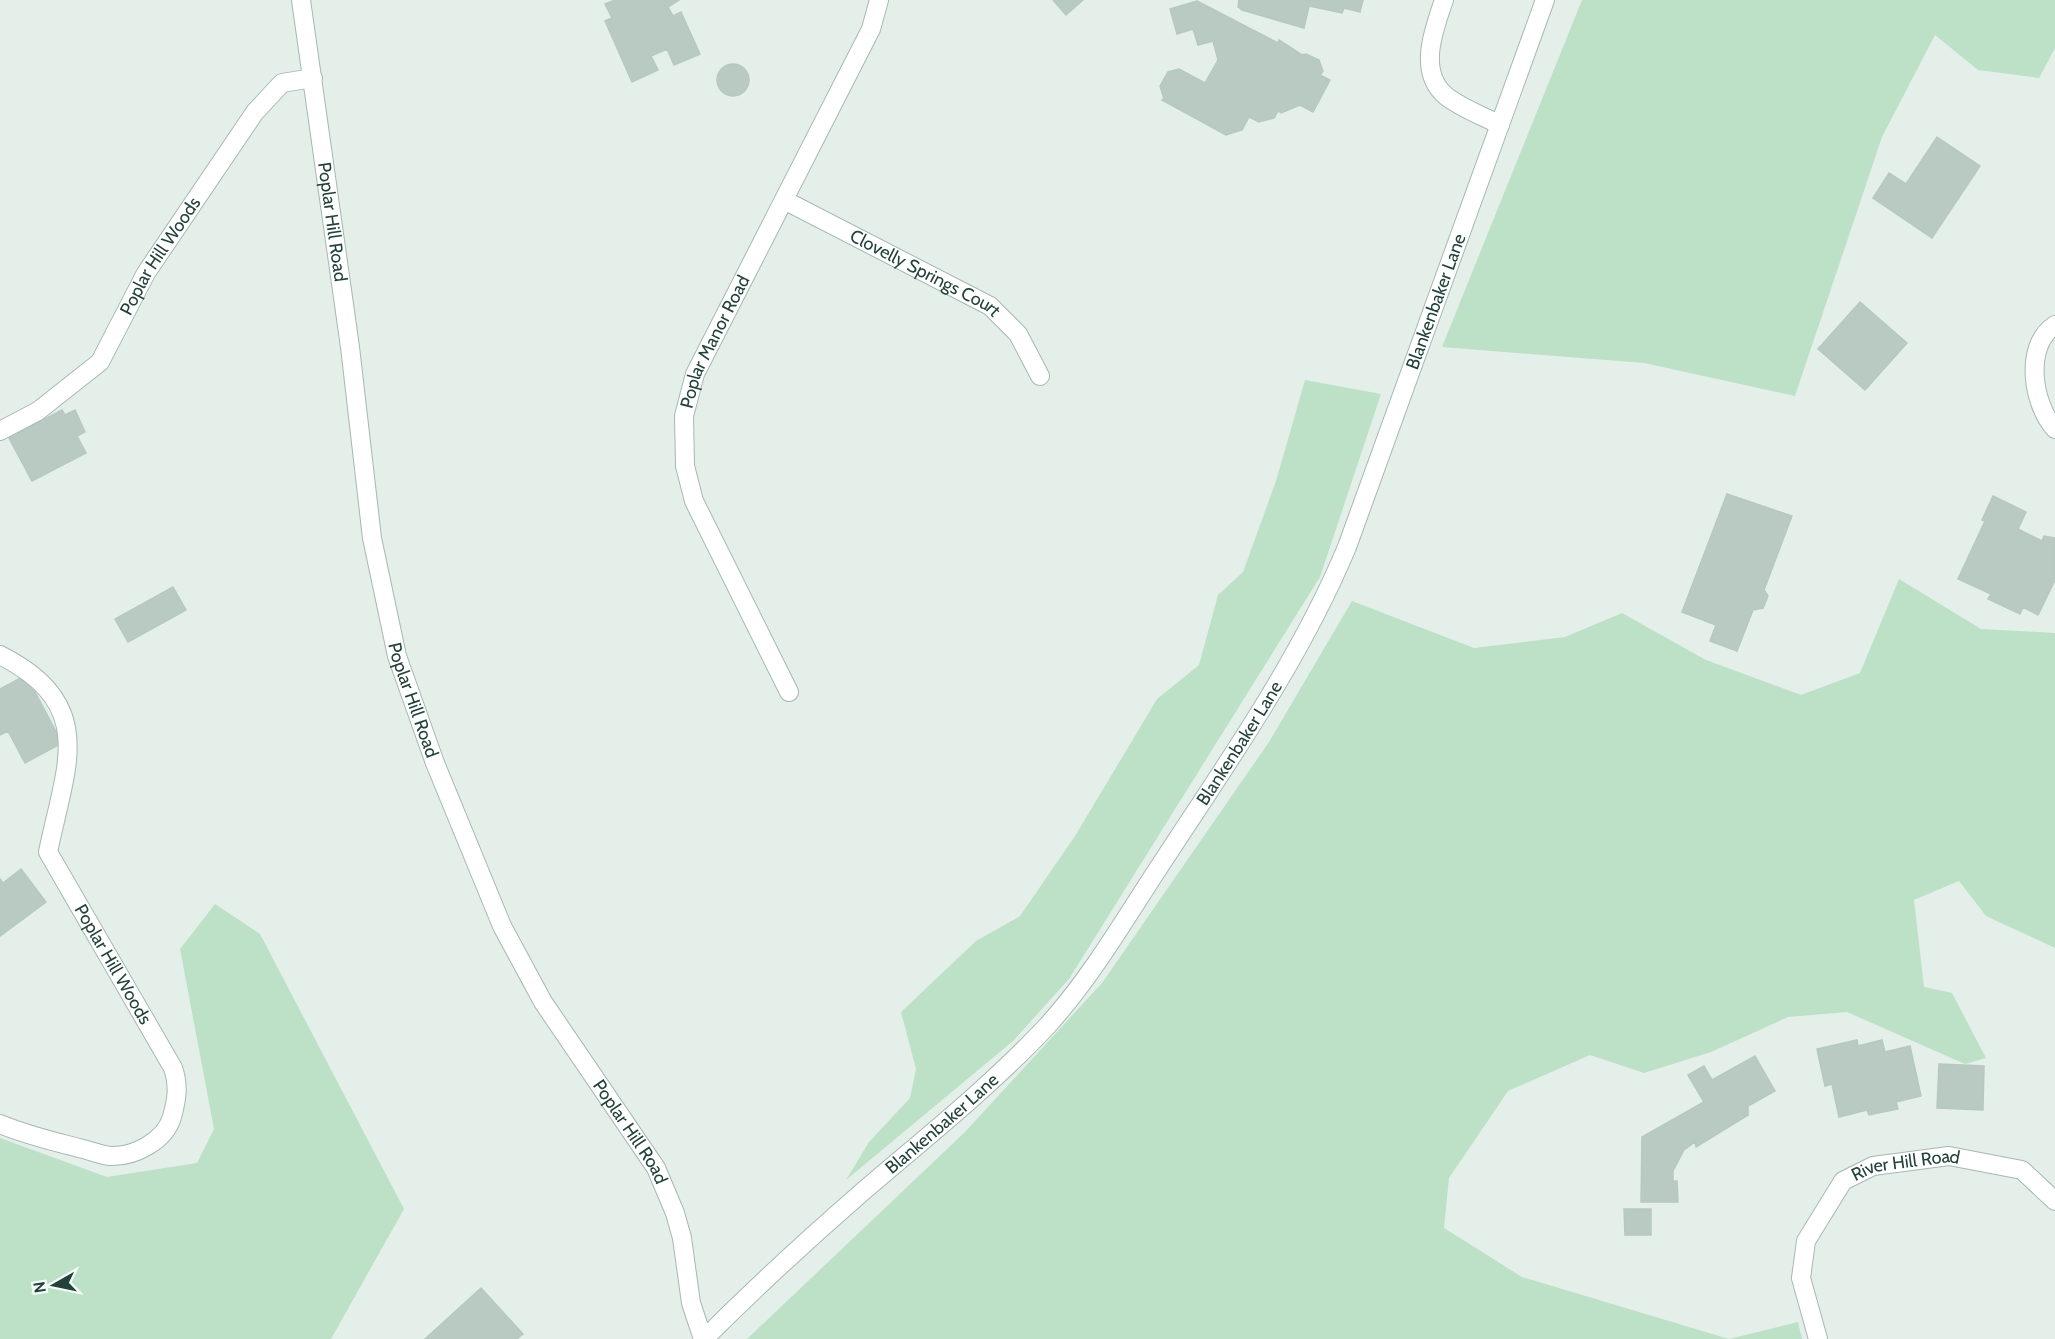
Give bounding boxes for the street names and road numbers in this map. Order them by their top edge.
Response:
street label: Poplar Hill Road [313,161,352,283]
street label: Poplar Hill Woods [115,193,205,319]
street label: Clovelly Springs Court [846,225,1005,321]
street label: Blankenbaker Lane [1401,231,1470,372]
street label: Poplar Manor Road [675,272,755,411]
street label: Poplar Hill Road [383,640,443,761]
street label: Blankenbaker Lane [1192,677,1287,809]
street label: Poplar Hill Woods [70,900,156,1028]
street label: Blankenbaker Lane [881,1069,1003,1179]
street label: Poplar Hill Road [588,1075,672,1187]
street label: River Hill Road [1848,1145,1962,1186]

